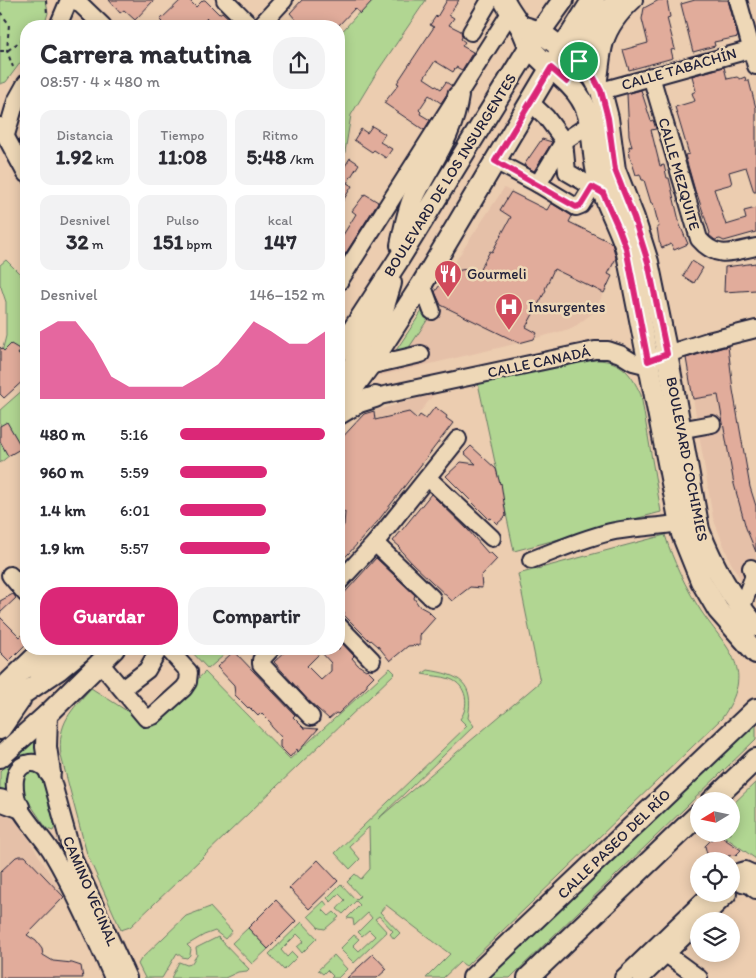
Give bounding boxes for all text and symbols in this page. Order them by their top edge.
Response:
text: Carrera matutina [40,36,251,70]
button: share [273,37,325,89]
pin [558,40,600,82]
street label: CALLE TABACHÍN [619,44,739,94]
icon: arrive [565,47,593,75]
street label: BOULEVARD DE LOS INSURGENTES [380,70,520,280]
text: 08:57 · 4 × 480 m [40,72,160,91]
street label: CALLE MEZQUITE [654,116,704,232]
text: Distancia [57,127,113,144]
text: Tiempo [161,127,204,144]
text: Ritmo [262,127,298,144]
text: 1.92 [56,144,92,169]
text: 11:08 [158,144,207,169]
text: 5:48 [246,144,287,169]
text: km [92,151,114,168]
text: /km [287,151,314,168]
text: Desnivel [60,212,110,229]
text: Pulso [166,212,199,229]
text: kcal [268,212,293,229]
text: 32 [66,229,89,254]
text: 151 [153,229,183,254]
text: 147 [264,229,297,254]
text: m [89,236,104,253]
text: bpm [183,236,212,253]
restaurant icon: Gourmeli [433,259,463,298]
place label: Gourmeli [467,265,527,283]
text: Desnivel [40,285,98,304]
text: 146–152 m [249,285,325,304]
hospital icon: Insurgentes [494,292,524,331]
place label: Insurgentes [528,298,606,316]
street label: CALLE CANADÁ [486,342,592,382]
street label: BOULEVARD COCHIMIES [662,375,712,543]
text: 480 m [40,425,85,444]
text: 5:16 [120,425,148,444]
text: 960 m [40,463,84,482]
text: 5:59 [120,463,149,482]
text: 1.4 km [40,501,86,520]
text: 6:01 [120,501,150,520]
text: 1.9 km [40,539,84,558]
text: 5:57 [120,539,149,558]
button: Guardar [40,587,178,645]
button: Compartir [188,587,325,645]
street label: CALLE PASEO DEL RÍO [554,785,674,903]
north arrow [690,792,740,842]
map controls [690,792,740,962]
street label: CAMINO VECINAL [59,833,121,949]
button: locate [690,852,740,902]
button: layers [690,912,740,962]

